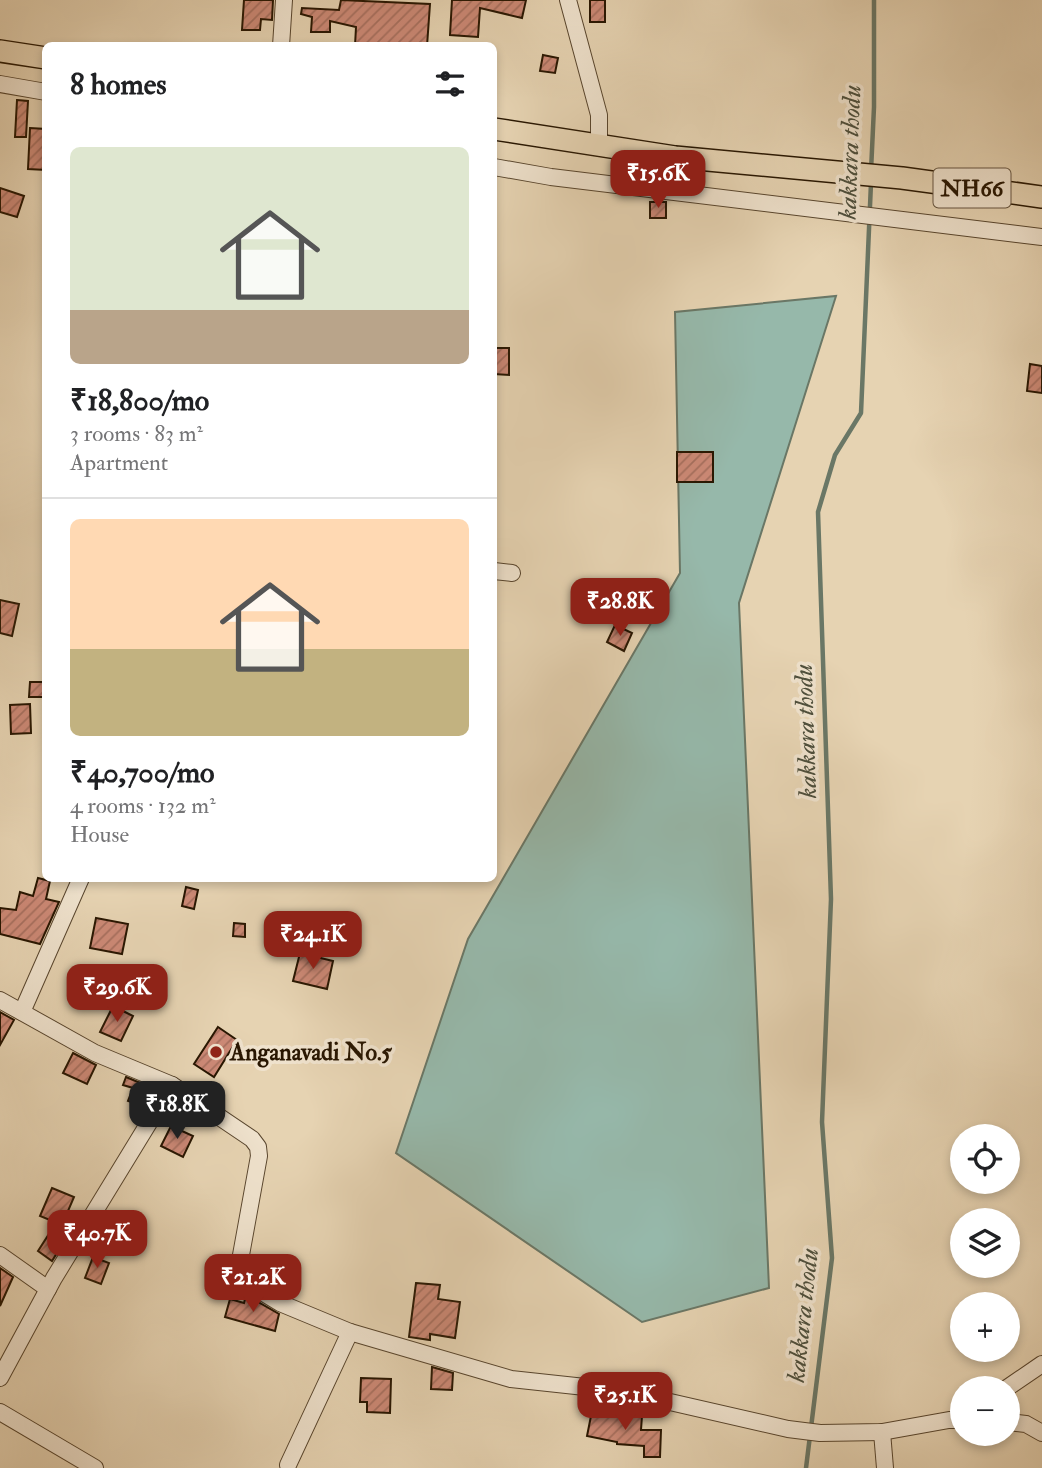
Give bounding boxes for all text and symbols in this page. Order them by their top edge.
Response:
icon: filters [431,65,469,103]
text: 8 homes [70,66,167,103]
water label: kakkara thodu [832,84,868,221]
pin: ₹15.6K [601,150,715,210]
text: ₹15.6K [626,158,690,187]
road number: NH66 [934,168,1010,208]
icon: home [207,192,333,318]
text: ₹18,800/mo [70,382,209,419]
text: 3 rooms · 83 m² [70,419,203,448]
text: Apartment [70,448,168,477]
icon: home [207,564,333,690]
pin: ₹28.8K [563,578,677,638]
text: ₹28.8K [587,586,653,615]
water label: kakkara thodu [788,663,824,800]
text: ₹40,700/mo [70,754,215,791]
text: 4 rooms · 132 m² [70,791,216,820]
text: House [70,820,129,849]
pin: ₹24.1K [256,912,370,971]
text: ₹24.1K [280,919,346,948]
pin: ₹29.6K [60,964,174,1024]
text: ₹29.6K [83,972,151,1001]
place label: Anganavadi No.5 [229,1037,392,1068]
marker: Anganavadi No.5 [208,1044,224,1060]
pin: ₹18.8K [120,1082,234,1141]
text: ₹18.8K [145,1089,209,1118]
map controls [950,1124,1020,1446]
button: locate [950,1124,1020,1194]
button: layers [950,1208,1020,1278]
pin: ₹40.7K [40,1210,154,1270]
text: ₹40.7K [63,1218,131,1247]
water label: kakkara thodu [780,1246,826,1385]
pin: ₹21.2K [196,1254,310,1314]
text: ₹21.2K [220,1262,286,1291]
button: + [950,1292,1020,1362]
pin: ₹25.1K [568,1372,682,1432]
button: − [950,1376,1020,1446]
text: ₹25.1K [593,1380,657,1409]

